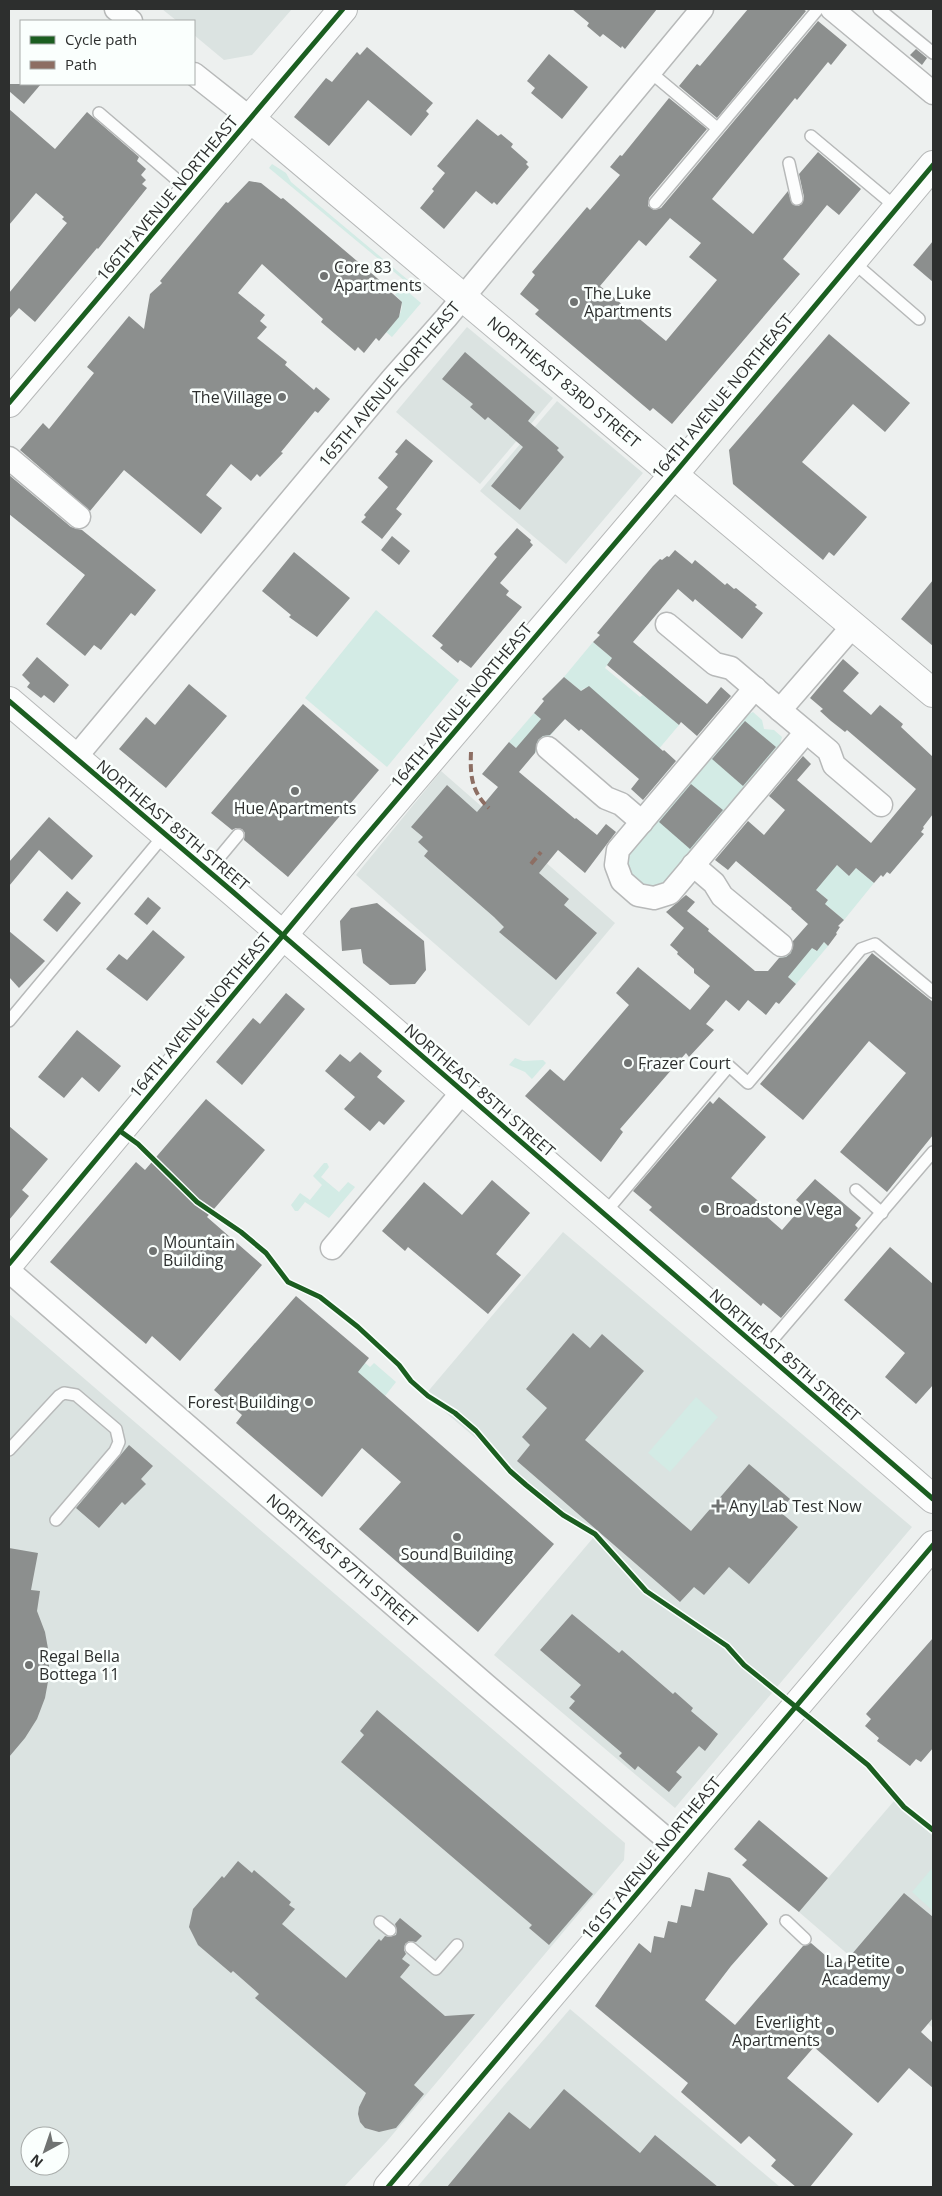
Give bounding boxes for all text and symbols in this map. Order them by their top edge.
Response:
legend [20,20,195,85]
text: Cycle path [65,29,137,49]
text: Path [65,54,97,74]
street label: 166TH AVENUE NORTHEAST [91,111,243,285]
place label: Core 83 Apartments [334,256,422,296]
marker: Core 83 Apartments [318,270,330,282]
place label: The Luke Apartments [584,282,672,322]
marker: The Luke Apartments [568,296,580,308]
street label: 165TH AVENUE NORTHEAST [313,297,465,471]
street label: 164TH AVENUE NORTHEAST [646,309,798,483]
street label: NORTHEAST 83RD STREET [483,311,645,453]
place label: The Village [192,386,272,408]
marker: The Village [276,391,288,403]
street label: 164TH AVENUE NORTHEAST [385,618,537,792]
street label: NORTHEAST 85TH STREET [92,755,254,896]
marker: Hue Apartments [289,785,301,797]
place label: Hue Apartments [234,797,356,819]
street label: 164TH AVENUE NORTHEAST [124,928,276,1102]
street label: NORTHEAST 85TH STREET [400,1018,560,1162]
place label: Frazer Court [638,1052,731,1074]
marker: Frazer Court [622,1057,634,1069]
place label: Broadstone Vega [715,1198,842,1220]
marker: Broadstone Vega [699,1203,711,1215]
place label: Mountain Building [163,1231,235,1271]
marker: Mountain Building [147,1245,159,1257]
street label: NORTHEAST 85TH STREET [705,1283,865,1427]
place label: Forest Building [188,1391,299,1413]
marker: Forest Building [303,1396,315,1408]
street label: NORTHEAST 87TH STREET [262,1488,422,1632]
place label: Any Lab Test Now [729,1495,862,1517]
marker: Any Lab Test Now [711,1499,725,1513]
marker: Sound Building [451,1531,463,1543]
place label: Sound Building [401,1543,514,1565]
place label: Regal Bella Bottega 11 [39,1645,120,1685]
marker: Regal Bella Bottega 11 [23,1659,35,1671]
street label: 161ST AVENUE NORTHEAST [576,1772,726,1944]
place label: La Petite Academy [822,1950,891,1990]
marker: La Petite Academy [894,1964,906,1976]
place label: Everlight Apartments [732,2011,820,2051]
marker: Everlight Apartments [824,2025,836,2037]
north arrow [20,2126,70,2176]
text: N [26,2150,47,2172]

